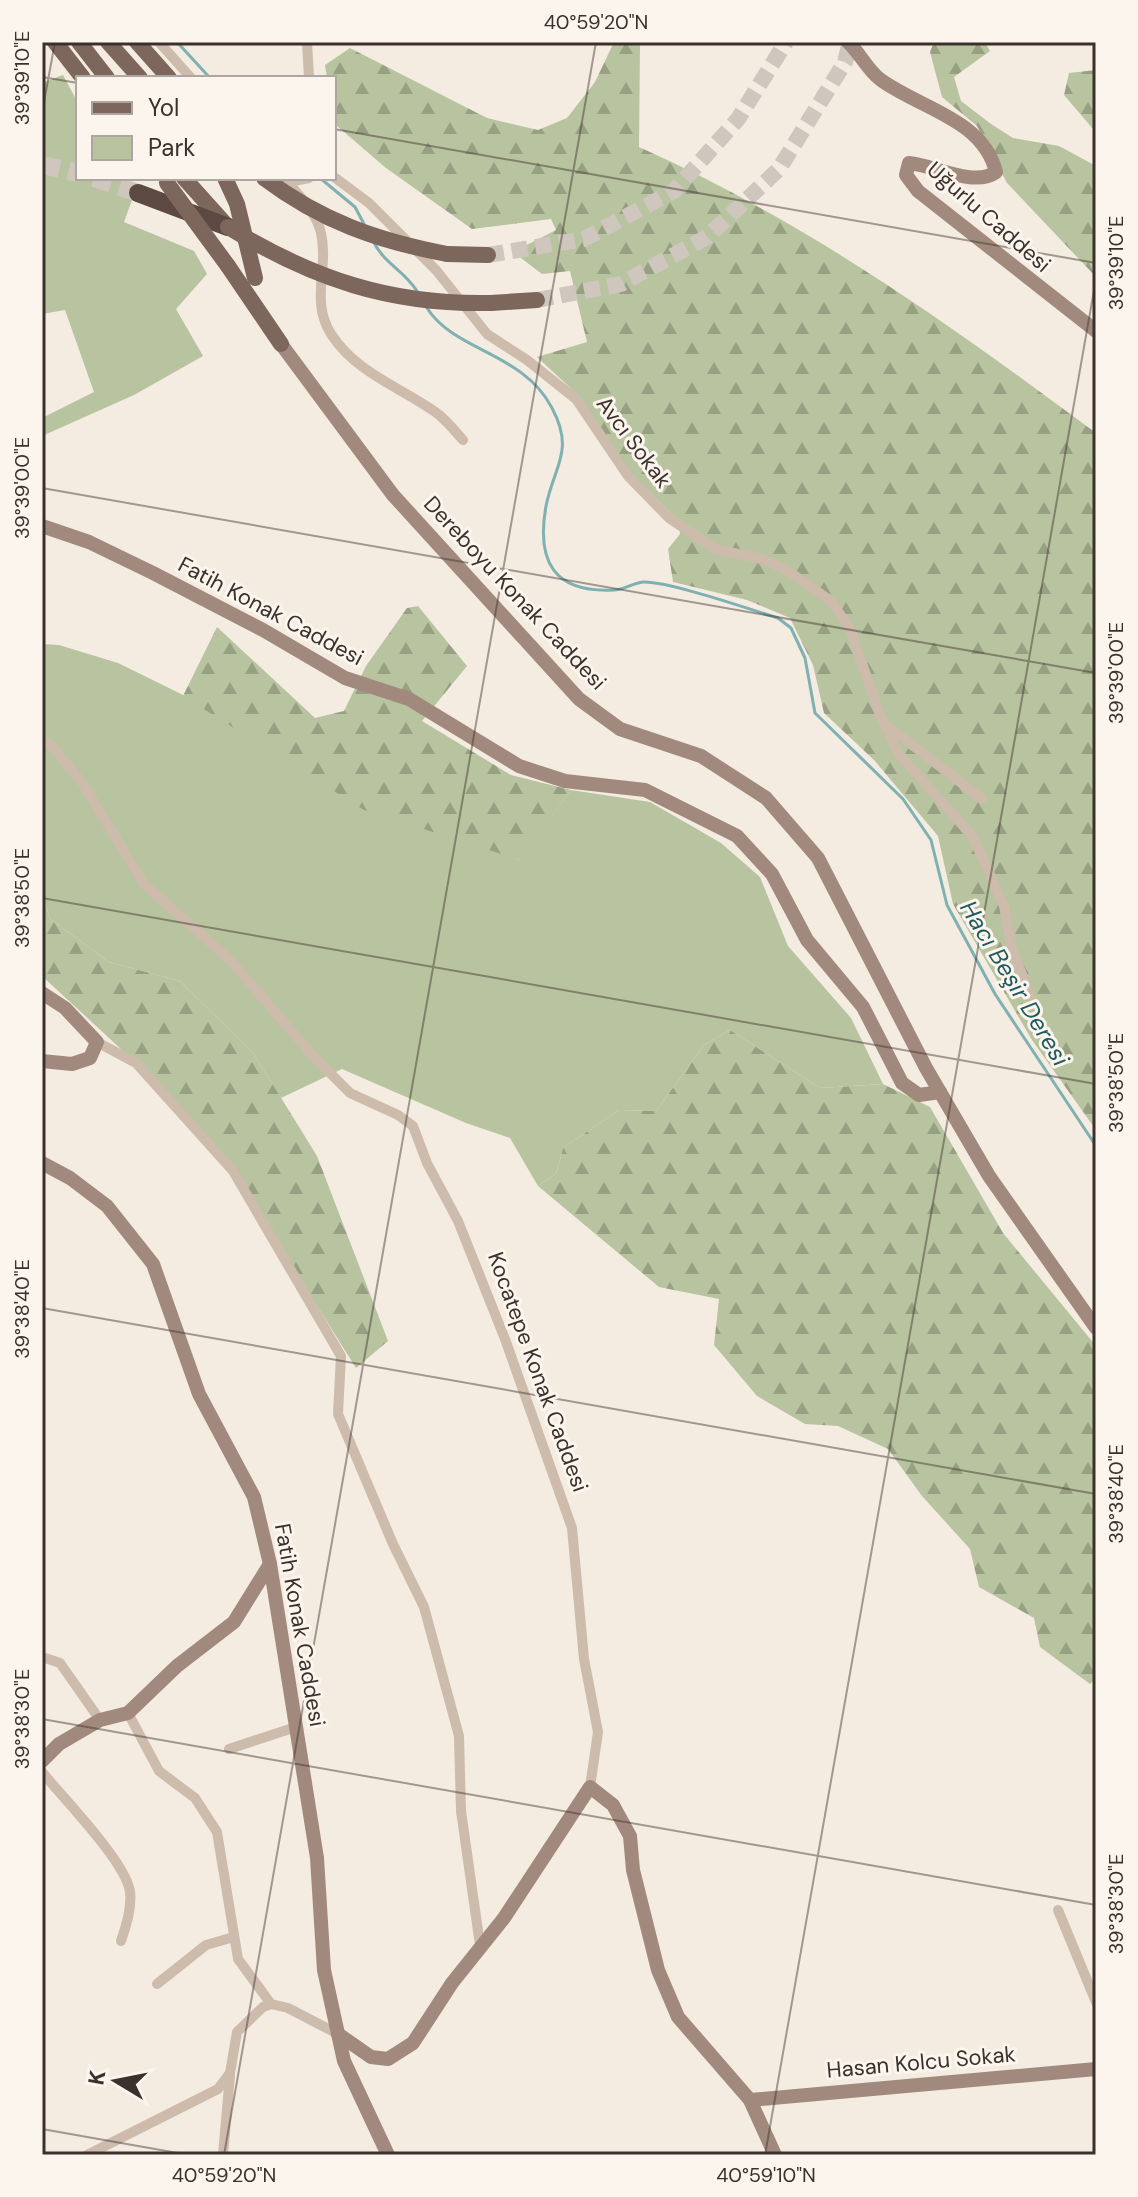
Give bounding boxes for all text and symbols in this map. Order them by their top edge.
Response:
text: 40°59'20"N [544,9,648,35]
text: 39°39'10"E [9,31,35,125]
legend [76,76,336,180]
text: Yol [148,92,179,123]
text: Park [148,132,195,163]
street label: Uğurlu Caddesi [921,155,1057,279]
text: 39°39'10"E [1103,216,1129,310]
street label: Avcı Sokak [590,390,678,494]
text: 39°39'00"E [9,437,35,539]
street label: Dereboyu Konak Caddesi [417,490,613,696]
street label: Fatih Konak Caddesi [173,550,369,672]
text: 39°39'00"E [1103,622,1129,724]
text: 39°38'50"E [9,848,35,948]
water label: Hacı Beşir Deresi [953,895,1077,1072]
text: 39°38'50"E [1103,1033,1129,1133]
street label: Kocatepe Konak Caddesi [481,1248,595,1496]
text: 39°38'40"E [9,1259,35,1359]
text: 39°38'40"E [1103,1444,1129,1544]
street label: Fatih Konak Caddesi [268,1521,332,1729]
text: 39°38'30"E [9,1669,35,1769]
text: 39°38'30"E [1103,1854,1129,1954]
street label: Hasan Kolcu Sokak [825,2039,1017,2085]
north arrow [76,2041,156,2121]
text: K [81,2068,112,2087]
text: 40°59'20"N [172,2162,276,2188]
text: 40°59'10"N [716,2162,816,2188]

